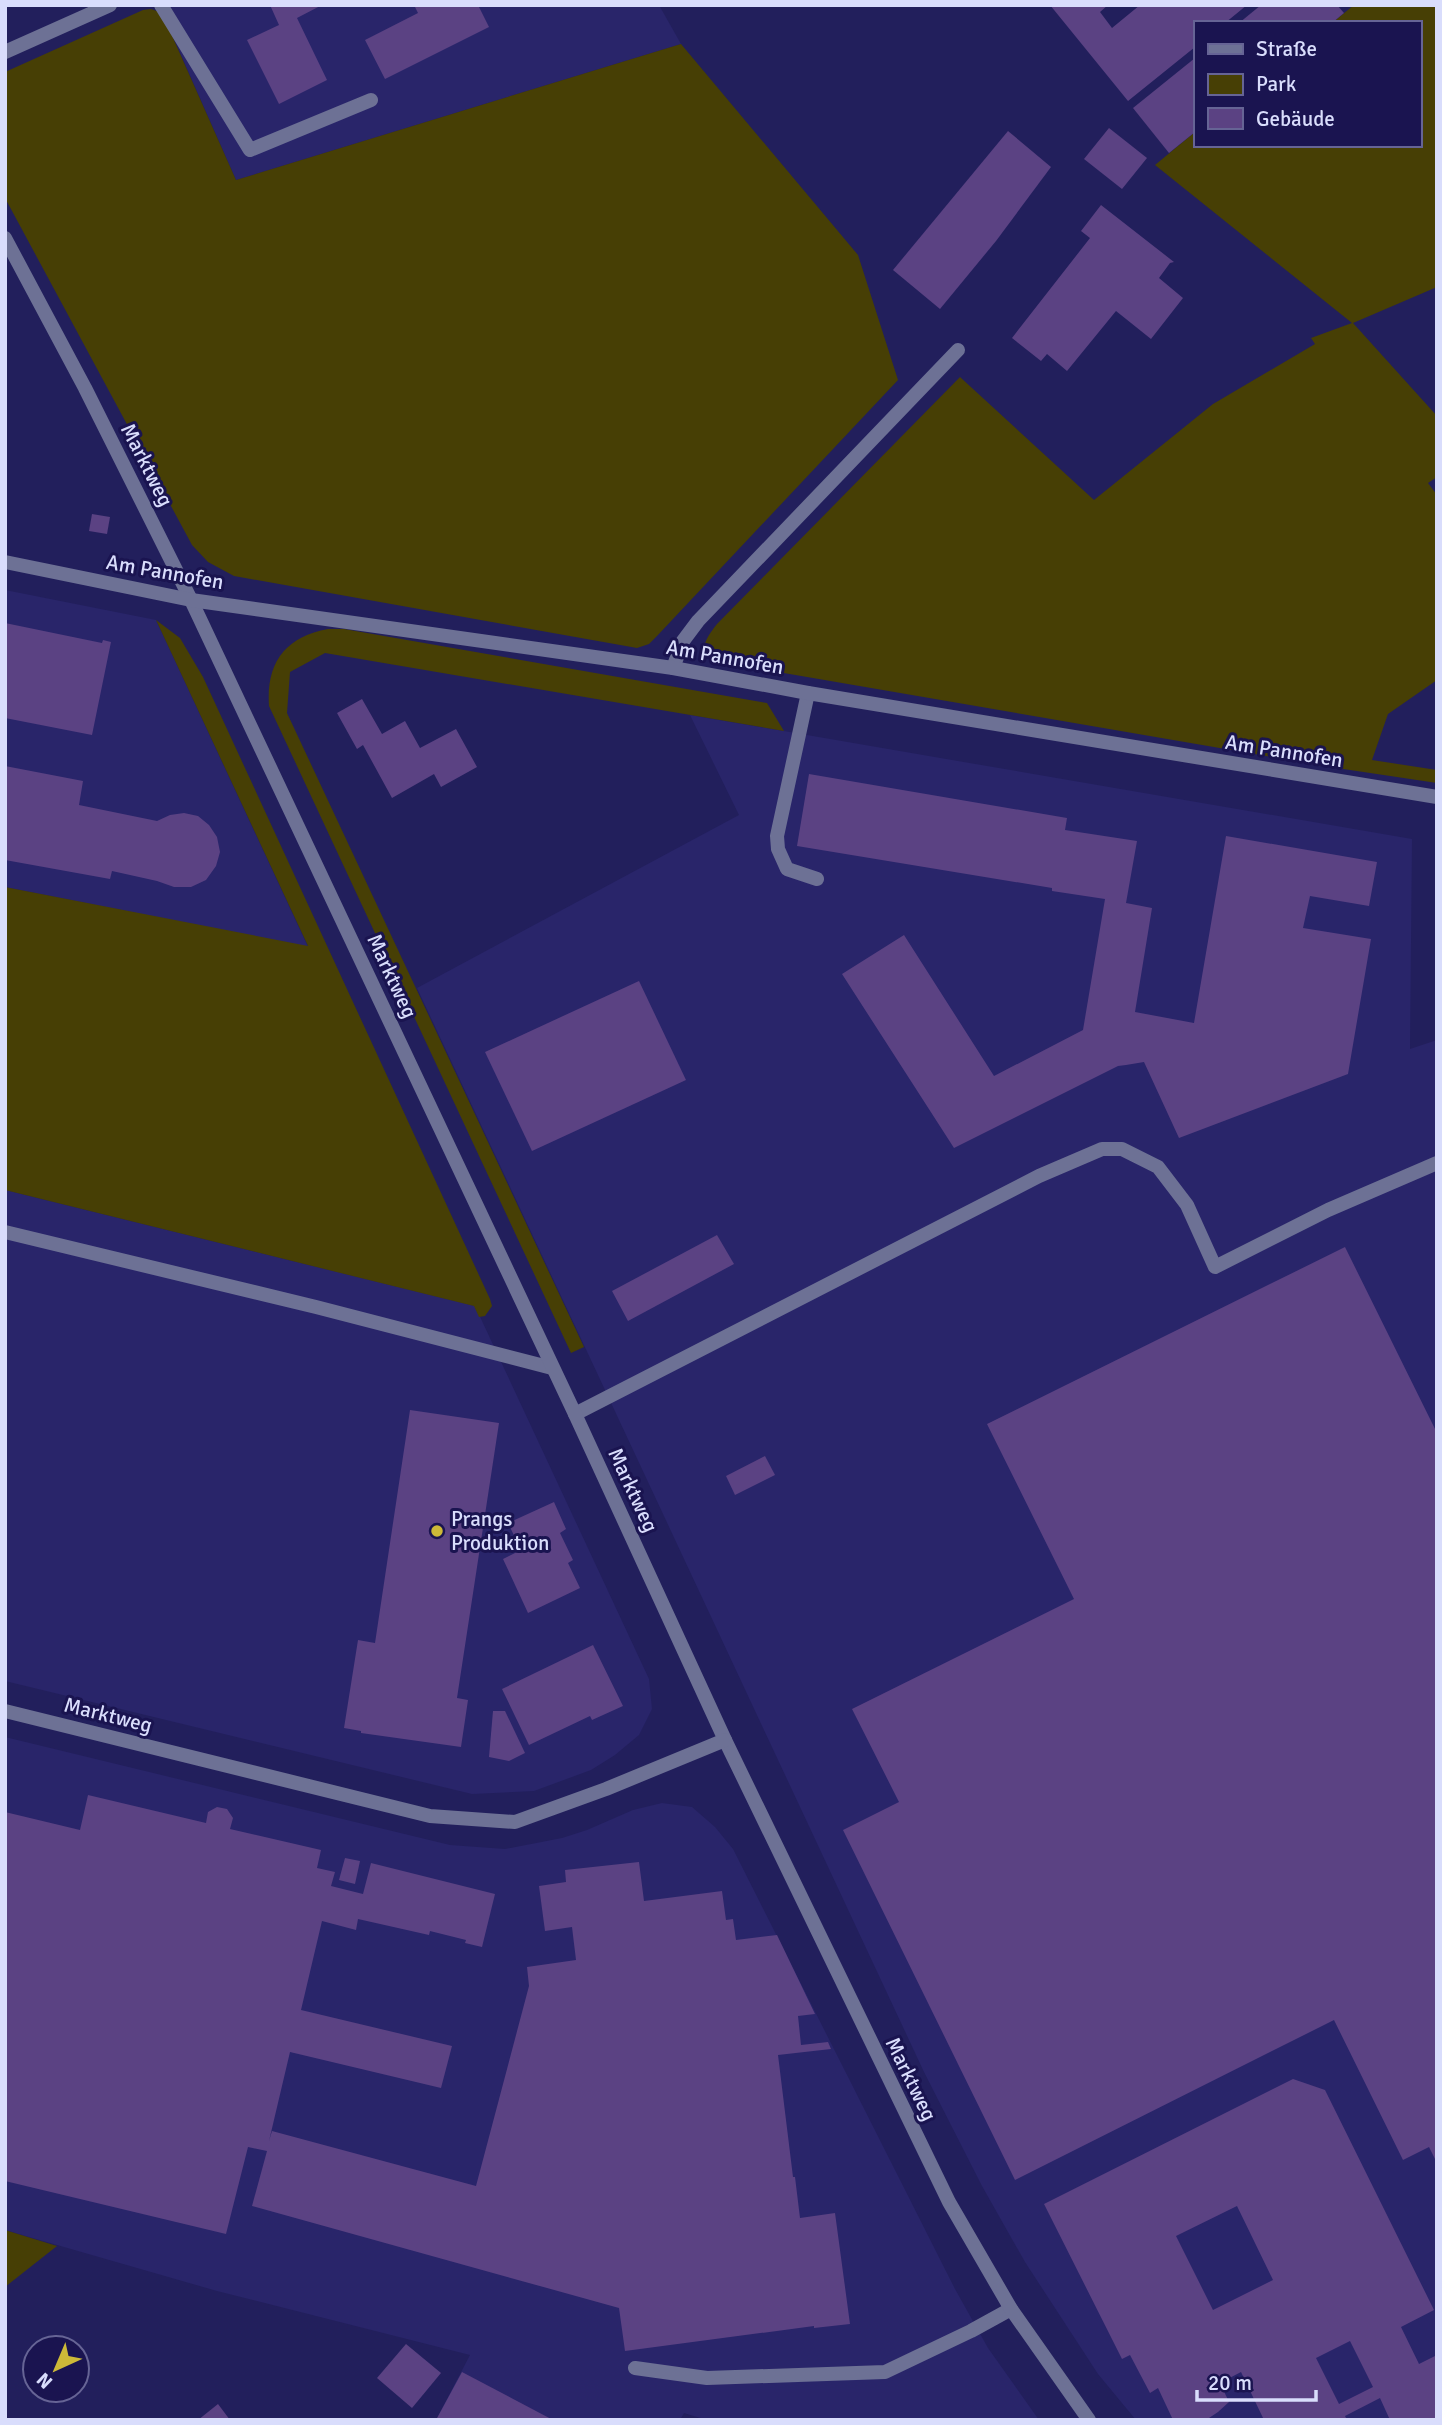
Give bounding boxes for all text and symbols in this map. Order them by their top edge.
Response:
legend [1194,21,1421,147]
text: Straße [1256,36,1317,62]
text: Park [1256,71,1297,97]
text: Gebäude [1256,106,1335,132]
street label: Marktweg [115,419,179,511]
street label: Am Pannofen [104,549,226,595]
street label: Am Pannofen [664,634,786,680]
street label: Am Pannofen [1223,729,1345,773]
street label: Marktweg [361,930,423,1022]
street label: Marktweg [602,1444,664,1536]
place label: Prangs Produktion [451,1506,550,1556]
marker: Prangs Produktion [429,1523,445,1539]
street label: Marktweg [61,1692,155,1738]
street label: Marktweg [880,2033,942,2125]
north arrow [21,2334,91,2404]
scale bar [1197,2358,1316,2402]
text: N [32,2367,58,2394]
text: 20 m [1208,2370,1252,2396]

